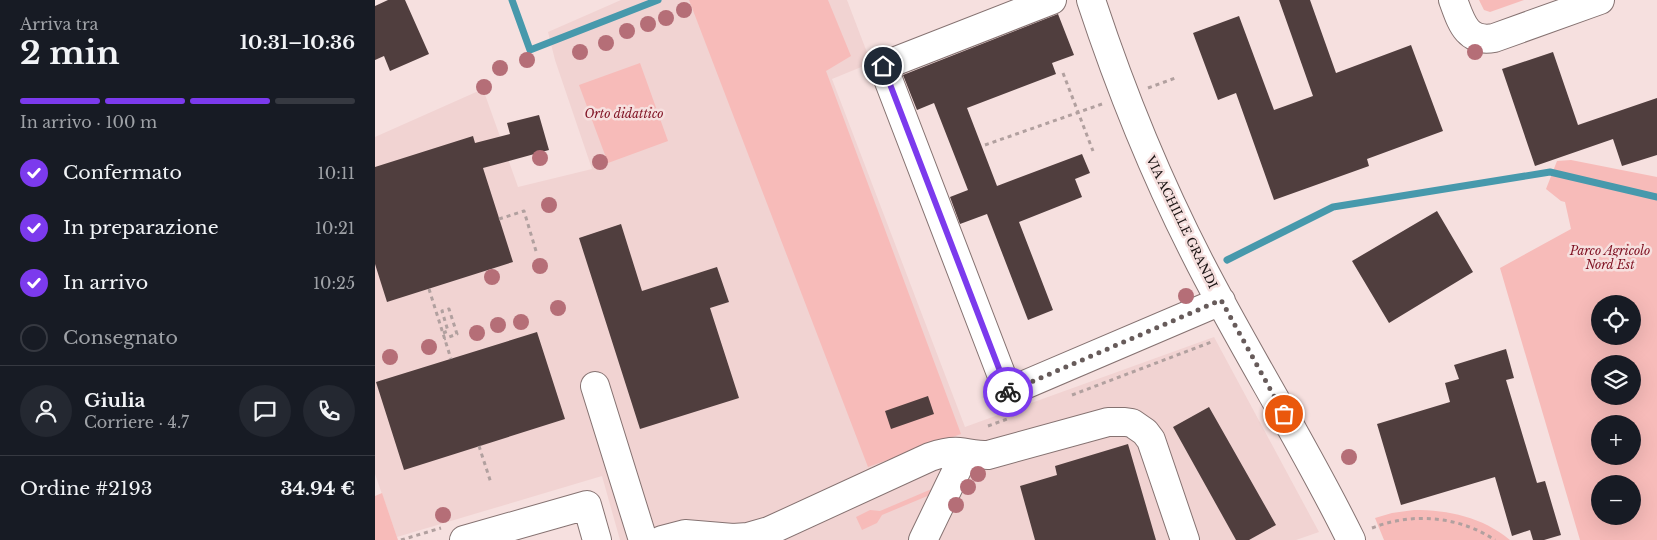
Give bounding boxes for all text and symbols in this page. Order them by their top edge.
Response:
text: Arriva tra [20,14,98,34]
text: 10:31–10:36 [240,31,355,54]
text: 2 min [20,33,120,73]
pin [862,45,904,87]
icon: home [869,52,897,80]
park label: Orto didattico [584,106,664,121]
text: In arrivo · 100 m [20,112,157,132]
street label: VIA ACHILLE GRANDI [1143,152,1221,291]
icon: check [20,159,48,187]
text: Confermato [63,161,182,184]
text: 10:11 [318,163,355,183]
icon: check [20,214,48,242]
text: In preparazione [63,216,219,239]
text: 10:21 [315,218,355,238]
park label: Parco Agricolo Nord Est [1569,243,1650,272]
icon: check [20,269,48,297]
text: In arrivo [63,271,148,294]
text: 10:25 [313,273,355,293]
map controls [1591,295,1641,525]
button: locate [1591,295,1641,345]
text: Consegnato [63,326,178,349]
button: layers [1591,355,1641,405]
courier [983,367,1033,417]
icon: bike [994,378,1022,406]
button: person [20,385,72,437]
button: chat [239,385,291,437]
button: phone [303,385,355,437]
text: Giulia [84,389,145,412]
pin [1263,393,1305,435]
icon: bag [1270,400,1298,428]
text: Corriere · 4.7 [84,412,189,432]
button: + [1591,415,1641,465]
button: − [1591,475,1641,525]
text: Ordine #2193 [20,477,152,500]
text: 34.94 € [280,477,355,500]

